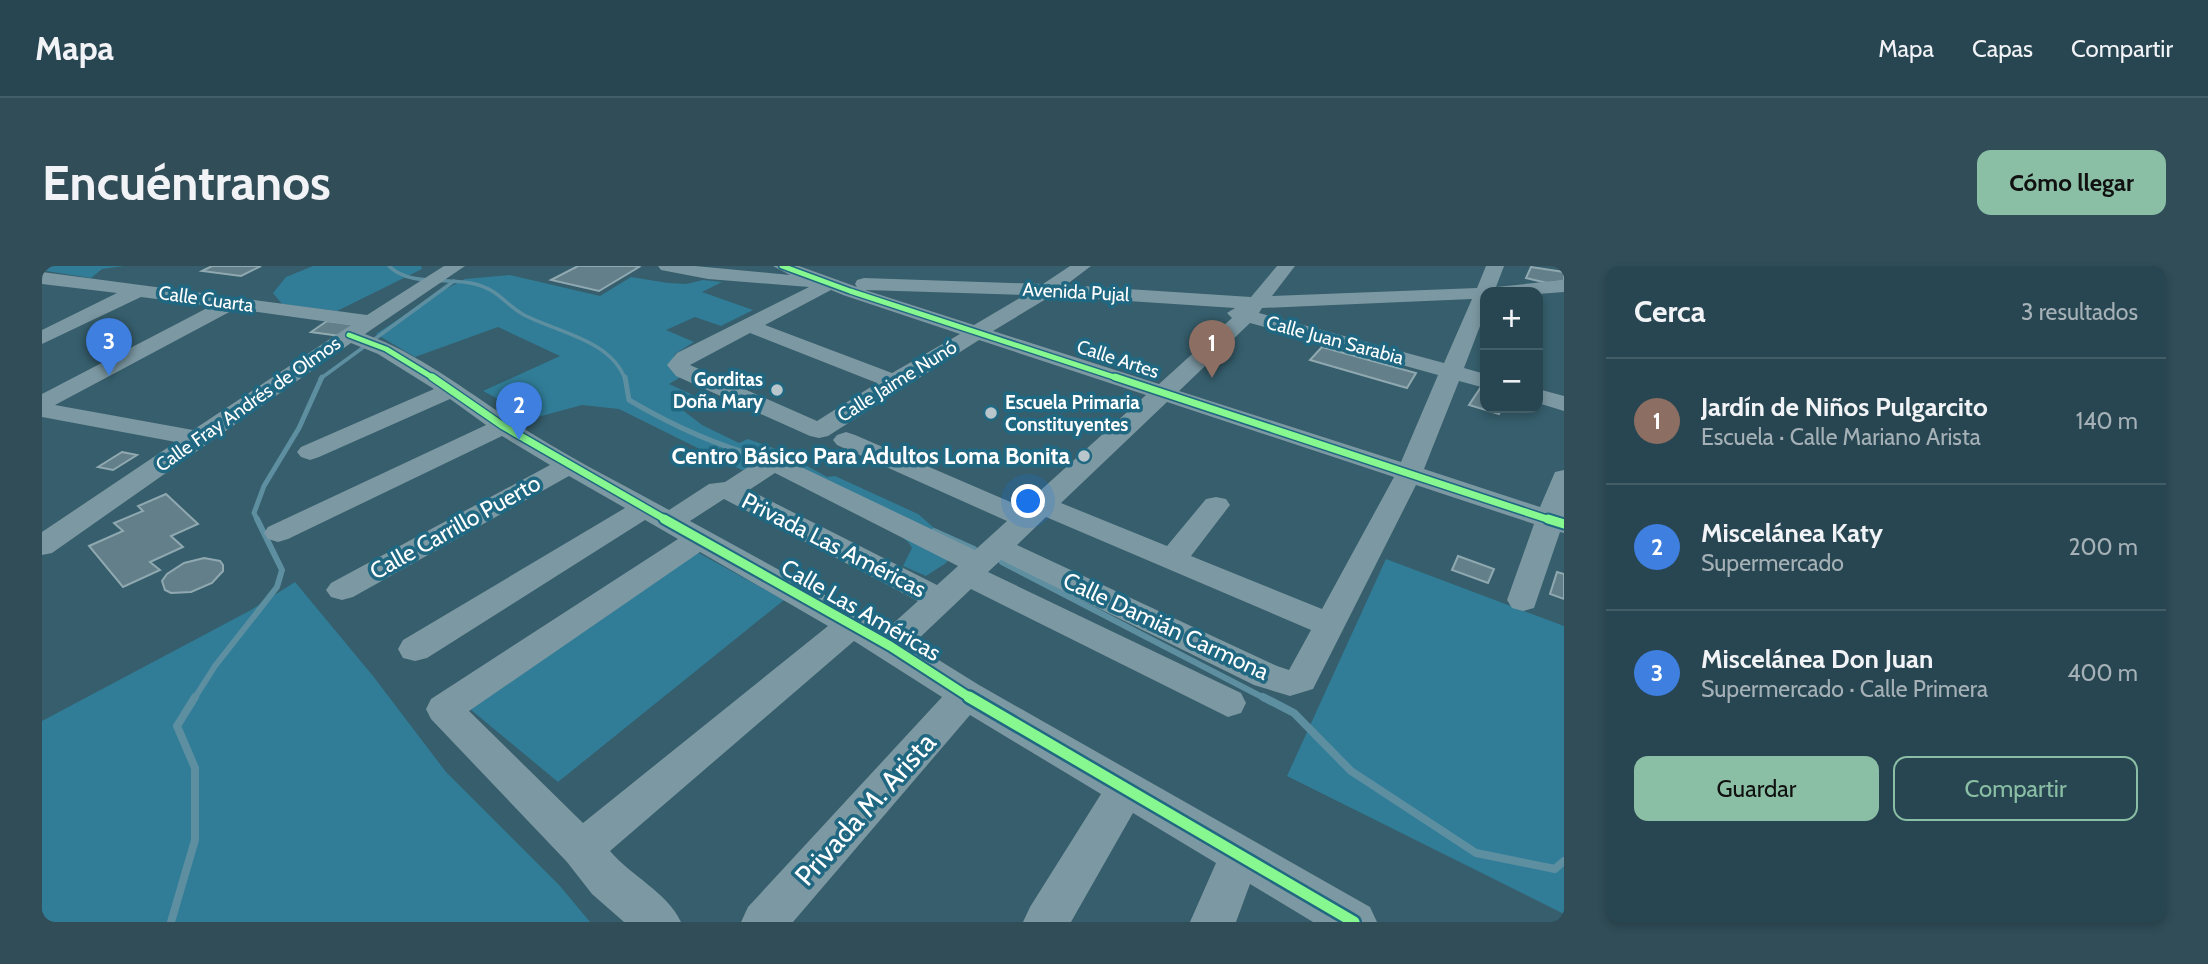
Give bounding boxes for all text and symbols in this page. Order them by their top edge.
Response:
text: Mapa [35,28,114,68]
text: Mapa [1878,34,1934,63]
text: Capas [1972,34,2033,63]
text: Compartir [2071,34,2173,63]
button: Cómo llegar [1977,150,2166,215]
text: Encuéntranos [42,153,331,212]
street label: Avenida Pujal [1022,278,1130,306]
street label: Calle Cuarta [157,281,255,317]
map controls [1480,287,1543,413]
button: + [1480,287,1543,350]
text: Cerca [1634,293,1706,330]
text: 3 resultados [2021,298,2138,326]
street label: Calle Juan Sarabia [1264,311,1406,369]
pin: 3 [86,318,132,376]
pin: 1 [1189,320,1235,378]
street label: Calle Fray Andrés de Olmos [151,331,345,477]
street label: Calle Jaime Nunó [833,335,961,427]
street label: Calle Artes [1074,335,1162,383]
button: − [1480,350,1543,413]
place label: Gorditas Doña Mary [673,368,764,413]
pin: 2 [496,382,542,440]
marker: Gorditas Doña Mary [769,382,785,398]
place label: Escuela Primaria Constituyentes [1005,391,1140,436]
text: Jardín de Niños Pulgarcito [1701,391,1988,423]
marker: Escuela Primaria Constituyentes [983,405,999,421]
text: 1 [1653,407,1661,435]
text: 140 m [2076,407,2138,435]
text: Escuela · Calle Mariano Arista [1701,423,1981,451]
place label: Centro Básico Para Adultos Loma Bonita [672,442,1071,470]
marker: Centro Básico Para Adultos Loma Bonita [1076,448,1092,464]
street label: Calle Carrillo Puerto [365,469,545,585]
your location [1011,484,1045,518]
street label: Privada Las Américas [737,486,931,604]
text: Miscelánea Katy [1701,517,1883,549]
text: 2 [1651,533,1663,561]
text: 200 m [2068,533,2138,561]
text: Supermercado [1701,549,1844,577]
street label: Calle Las Américas [776,553,946,667]
street label: Calle Damián Carmona [1059,566,1273,686]
text: Miscelánea Don Juan [1701,643,1933,675]
text: 3 [1651,659,1663,687]
text: 400 m [2067,659,2138,687]
text: Supermercado · Calle Primera [1701,675,1988,703]
street label: Privada M. Arista [787,725,943,893]
button: Guardar [1634,756,1879,821]
button: Compartir [1893,756,2138,821]

